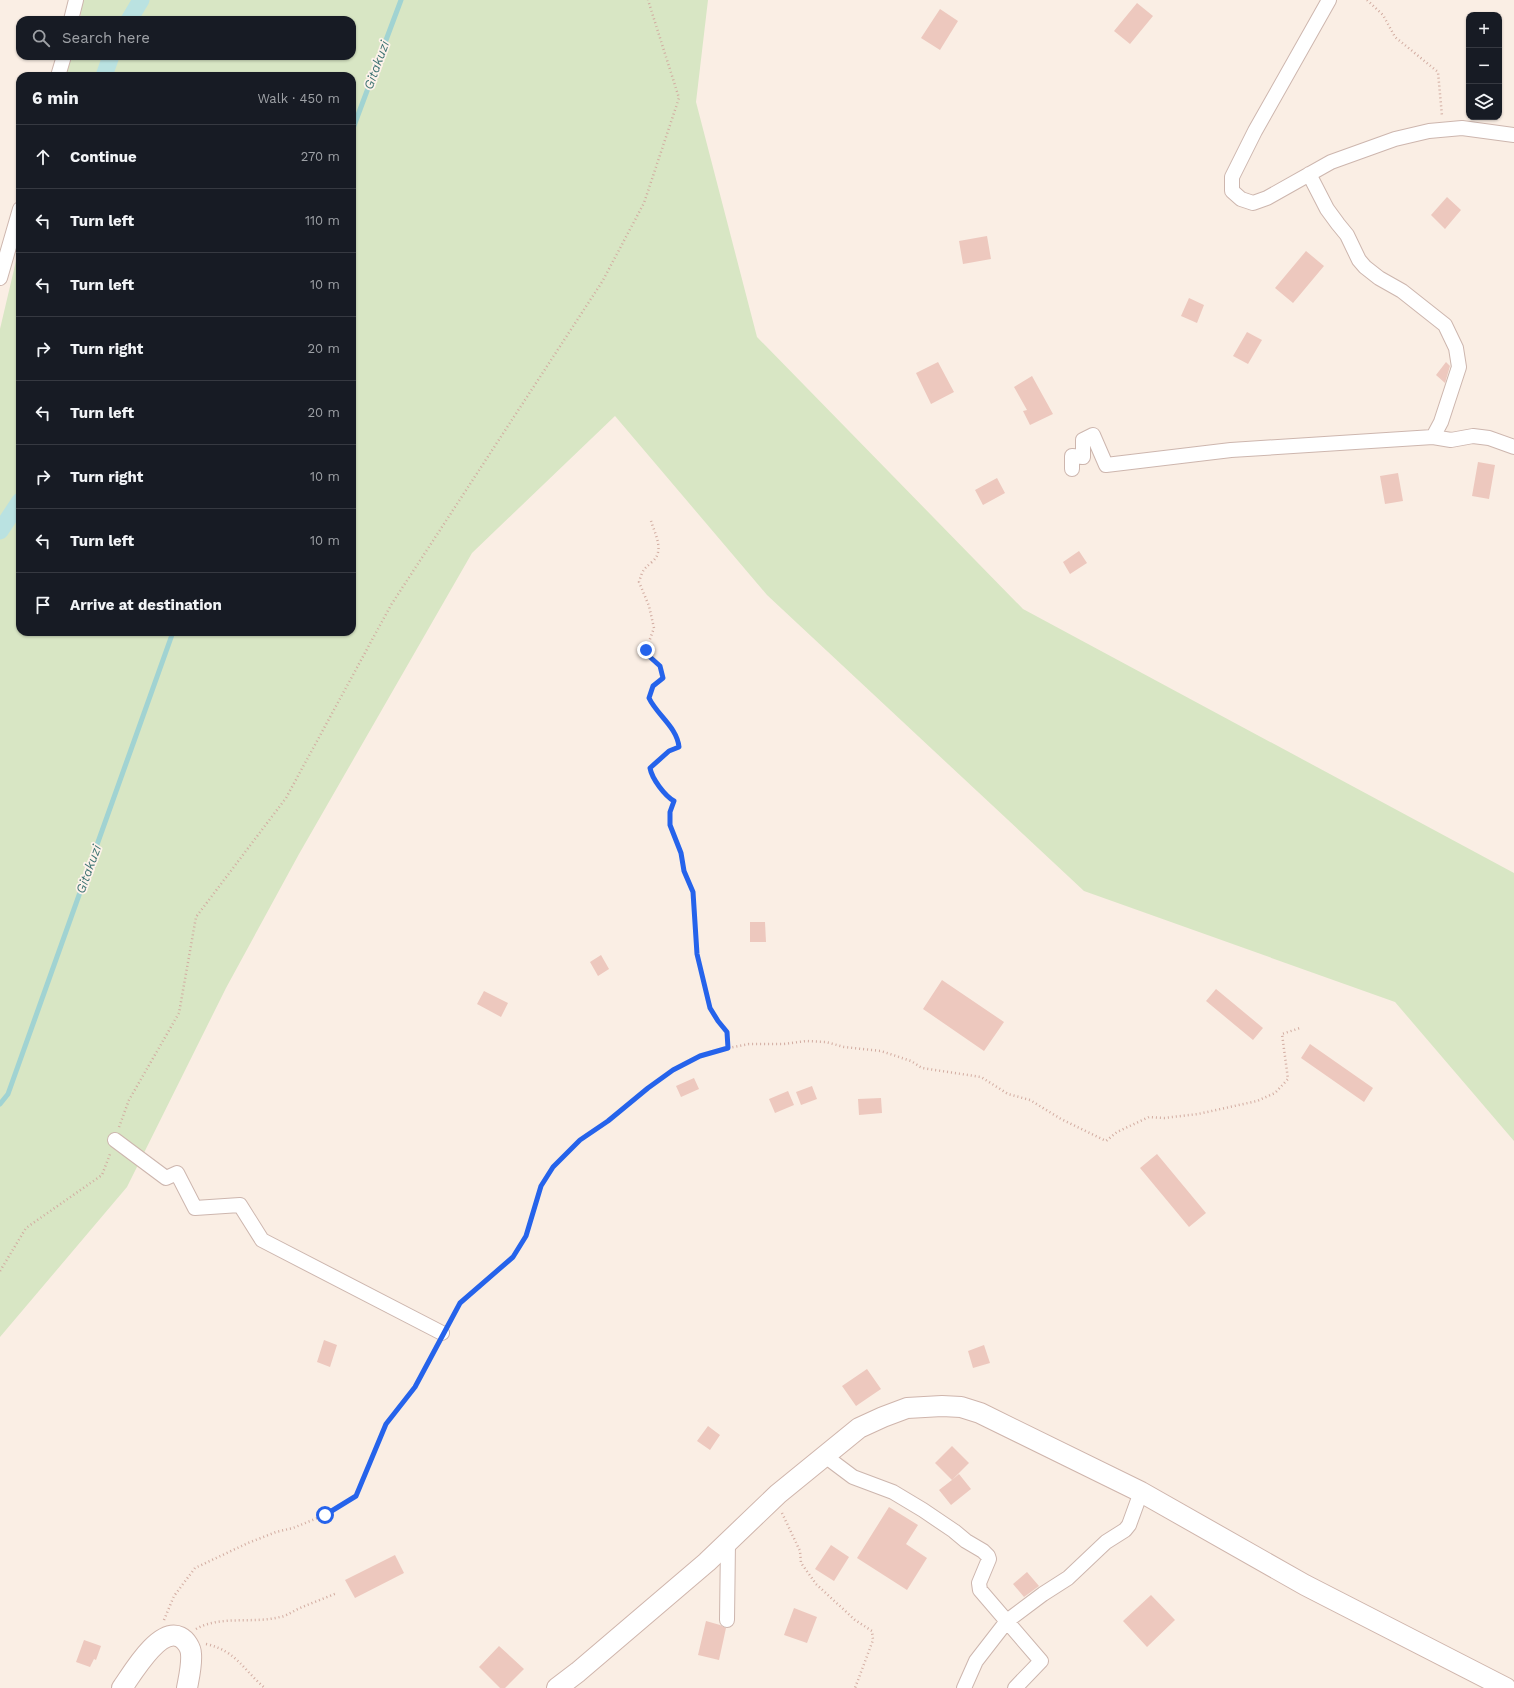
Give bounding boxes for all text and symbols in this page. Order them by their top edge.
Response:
map controls [1466,12,1502,120]
button: + [1466,12,1502,48]
search box [16,16,356,60]
icon: search [30,27,52,49]
text: Search here [62,29,150,47]
water label: Gitakuzi [361,38,392,92]
button: − [1466,48,1502,84]
button: layers [1466,84,1502,120]
text: 6 min [32,88,79,108]
text: Walk · 450 m [257,91,340,106]
icon: ahead [32,146,54,168]
text: Continue [70,148,137,166]
text: 270 m [301,149,340,164]
icon: left [32,210,54,232]
text: Turn left [70,212,134,230]
text: 110 m [305,213,340,228]
icon: left [32,274,54,296]
text: Turn left [70,276,134,294]
text: 10 m [310,277,340,292]
icon: right [32,338,54,360]
text: Turn right [70,340,143,358]
text: 20 m [308,341,340,356]
icon: left [32,402,54,424]
text: Turn left [70,404,134,422]
text: 20 m [308,405,340,420]
icon: right [32,466,54,488]
text: Turn right [70,468,143,486]
text: 10 m [310,469,340,484]
icon: left [32,530,54,552]
text: Turn left [70,532,134,550]
text: 10 m [310,533,340,548]
icon: arrive [32,594,54,616]
text: Arrive at destination [70,596,222,614]
route end [637,641,655,659]
water label: Gitakuzi [73,842,104,896]
route start [316,1506,334,1524]

